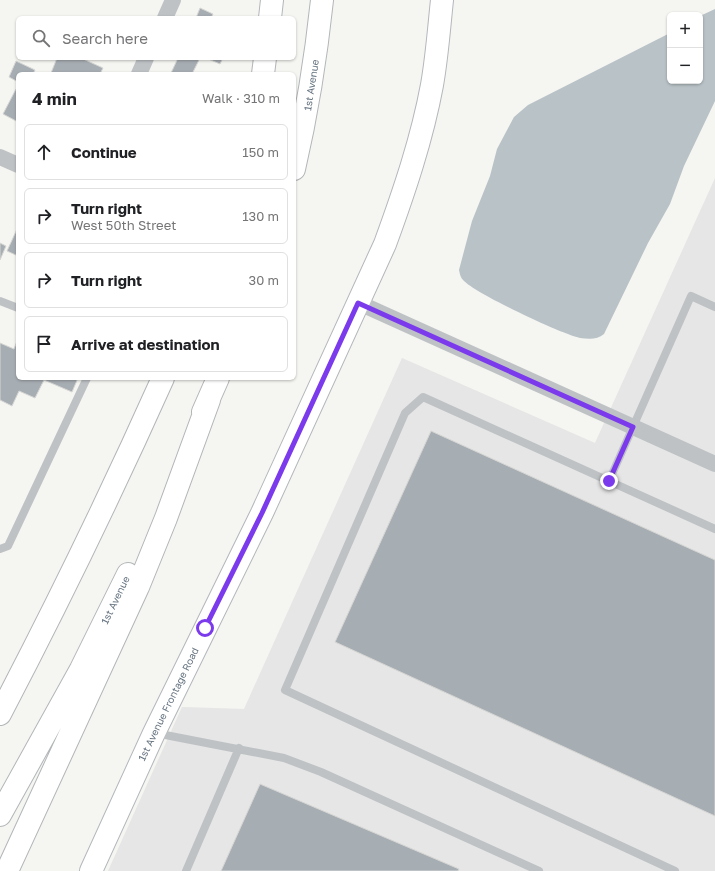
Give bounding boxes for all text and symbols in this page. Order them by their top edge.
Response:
map controls [667,12,703,84]
button: + [667,12,703,48]
search box [16,16,296,60]
icon: search [30,27,52,49]
text: Search here [62,29,148,47]
button: − [667,48,703,84]
street label: 1st Avenue [301,58,321,112]
text: 4 min [32,88,77,109]
text: Walk · 310 m [202,90,280,106]
icon: ahead [33,141,55,163]
text: Continue [71,143,137,161]
text: 150 m [242,144,279,160]
text: Turn right [71,199,142,217]
icon: right [33,205,55,227]
text: 130 m [242,208,279,224]
text: West 50th Street [71,217,176,233]
icon: right [33,269,55,291]
text: Turn right [71,271,142,289]
text: 30 m [249,272,279,288]
icon: arrive [33,333,55,355]
text: Arrive at destination [71,335,220,353]
route end [600,472,618,490]
street label: 1st Avenue [98,574,132,626]
route start [196,619,214,637]
street label: 1st Avenue Frontage Road [135,645,201,763]

